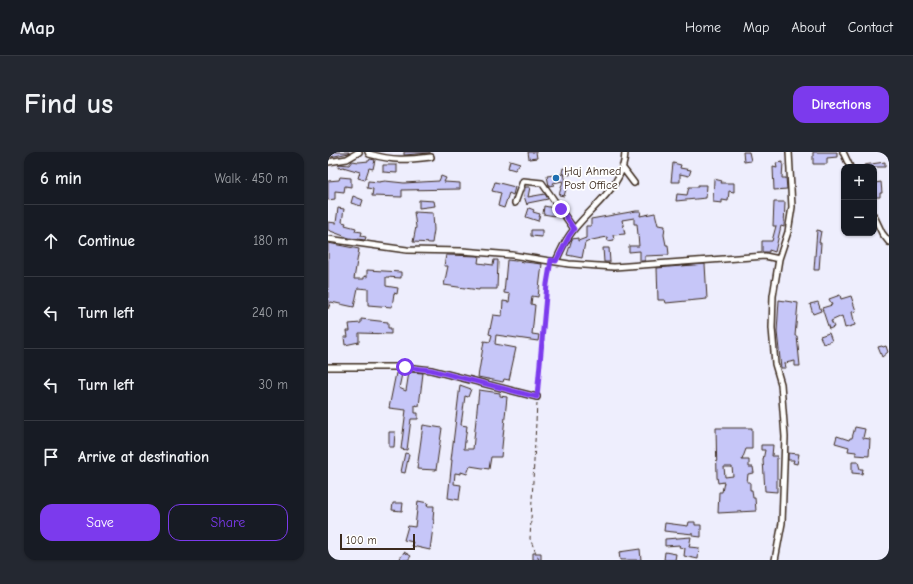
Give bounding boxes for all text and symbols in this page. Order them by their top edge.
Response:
text: Map [20,17,55,39]
text: Home [685,19,721,36]
text: Map [743,19,769,36]
text: About [791,19,826,36]
text: Contact [848,19,893,36]
button: Directions [793,86,889,123]
text: Find us [24,88,113,120]
place label: Haj Ahmed Post Office [564,164,621,192]
map controls [841,164,877,236]
button: + [841,164,877,200]
text: 6 min [40,169,82,188]
text: Walk · 450 m [214,171,288,186]
marker: Haj Ahmed Post Office [551,173,561,183]
route end [552,200,570,218]
button: − [841,200,877,236]
icon: ahead [40,230,62,252]
text: Continue [78,232,135,250]
text: 180 m [253,233,288,248]
icon: left [40,302,62,324]
text: Turn left [78,304,134,322]
text: 240 m [252,305,288,320]
route start [396,358,414,376]
icon: left [40,374,62,396]
text: Turn left [78,376,134,394]
text: 30 m [258,377,288,392]
icon: arrive [40,446,62,468]
text: Arrive at destination [78,448,209,466]
button: Save [40,504,160,541]
button: Share [168,504,288,541]
scale bar [340,532,415,551]
text: 100 m [346,534,377,547]

